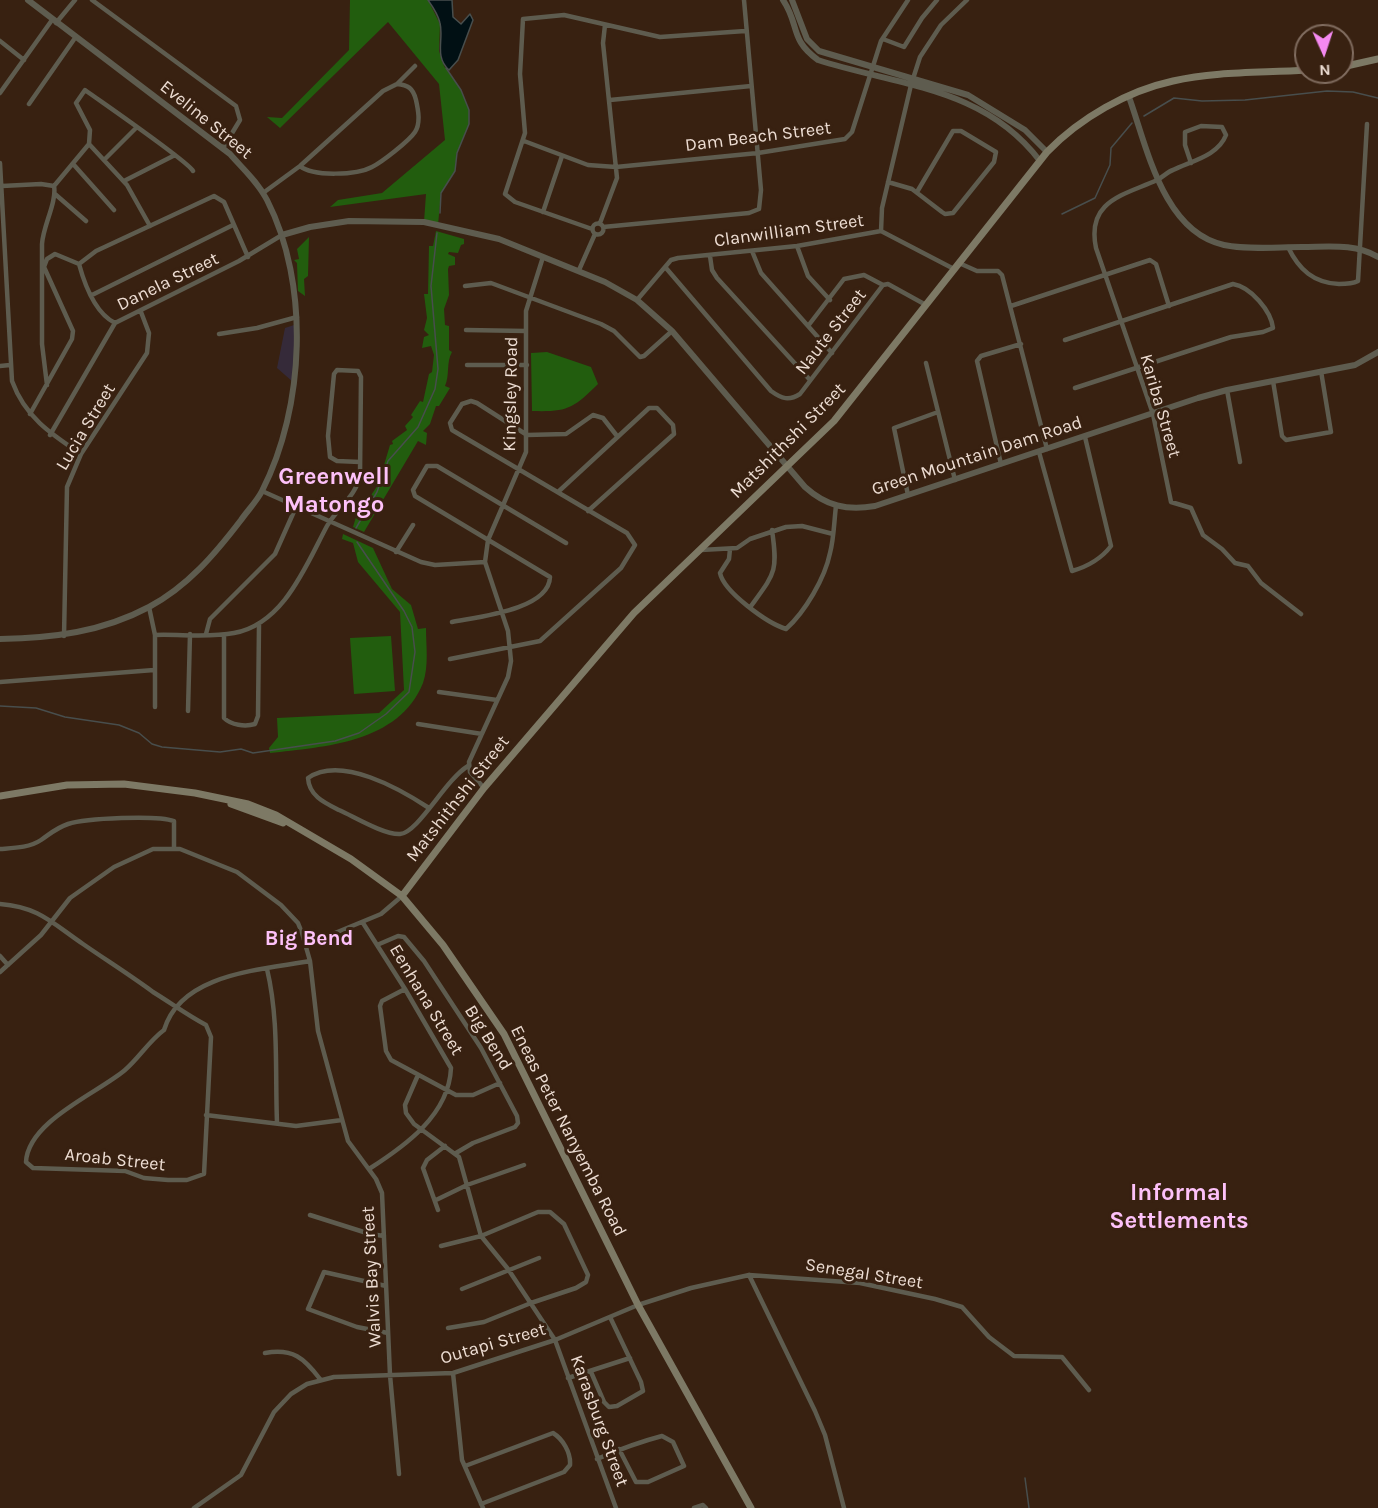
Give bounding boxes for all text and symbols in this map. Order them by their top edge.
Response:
north arrow [1294,24,1354,84]
text: N [1319,61,1331,80]
street label: Eveline Street [155,76,257,164]
street label: Dam Beach Street [684,117,832,157]
street label: Clanwilliam Street [713,210,865,252]
street label: Danela Street [114,248,222,316]
street label: Naute Street [791,285,871,379]
street label: Kingsley Road [499,336,523,452]
street label: Kariba Street [1135,352,1185,460]
street label: Matshithshi Street [726,379,850,503]
street label: Lucia Street [52,380,120,474]
street label: Green Mountain Dam Road [869,412,1085,500]
district label: Greenwell Matongo [278,463,390,519]
street label: Matshithshi Street [402,731,514,867]
district label: Big Bend [265,926,353,952]
street label: Eenhana Street [384,941,468,1059]
street label: Big Bend [460,1001,516,1075]
street label: Eneas Peter Nanyemba Road [505,1022,631,1240]
street label: Aroab Street [64,1144,166,1176]
district label: Informal Settlements [1109,1179,1249,1235]
street label: Walvis Bay Street [358,1206,386,1348]
street label: Senegal Street [804,1254,924,1294]
street label: Outapi Street [438,1319,548,1369]
street label: Karasburg Street [565,1352,633,1490]

